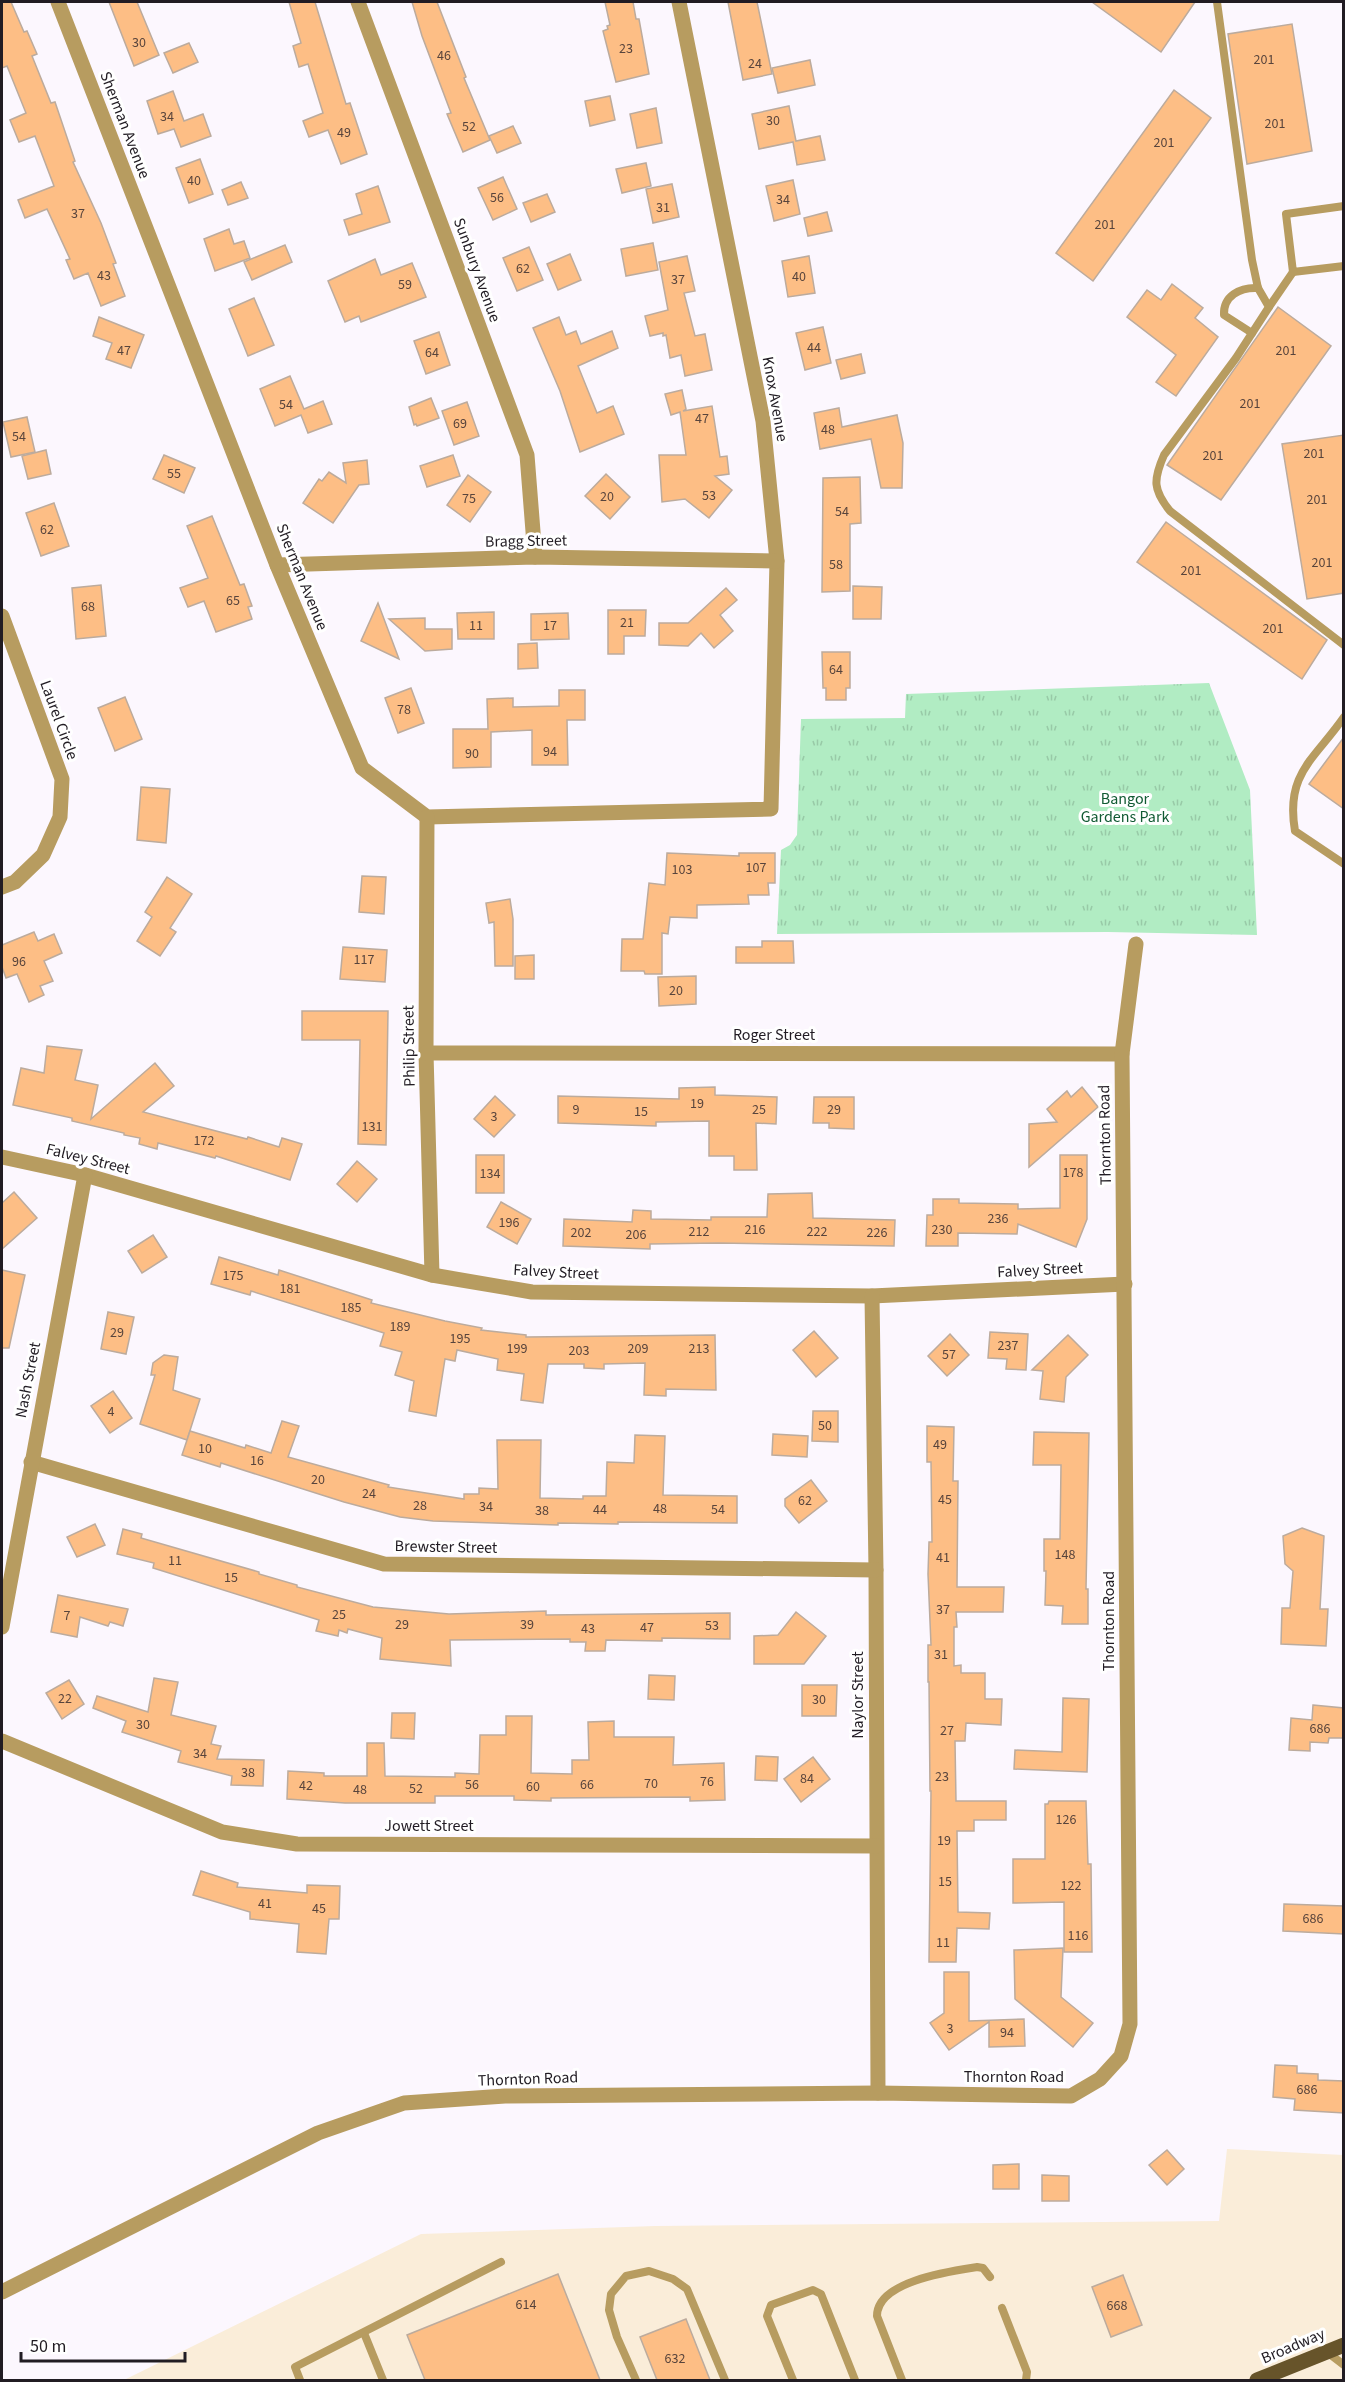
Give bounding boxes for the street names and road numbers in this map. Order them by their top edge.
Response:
street label: Sherman Avenue [94,68,156,182]
street label: Sunbury Avenue [448,215,506,325]
street label: Knox Avenue [757,355,793,443]
street label: Sherman Avenue [271,520,333,634]
street label: Bragg Street [485,529,568,553]
street label: Laurel Circle [34,677,84,763]
street label: Philip Street [397,1004,421,1087]
street label: Roger Street [733,1024,816,1046]
street label: Thornton Road [1093,1085,1117,1185]
street label: Falvey Street [44,1138,133,1180]
street label: Falvey Street [997,1257,1084,1283]
street label: Falvey Street [513,1259,600,1285]
street label: Nash Street [10,1339,46,1420]
street label: Brewster Street [394,1535,498,1559]
street label: Thornton Road [1098,1571,1120,1671]
street label: Naylor Street [847,1651,869,1739]
street label: Jowett Street [384,1815,474,1837]
street label: Thornton Road [477,2066,579,2092]
street label: Thornton Road [964,2066,1064,2088]
street label: Broadway [1258,2323,1329,2369]

